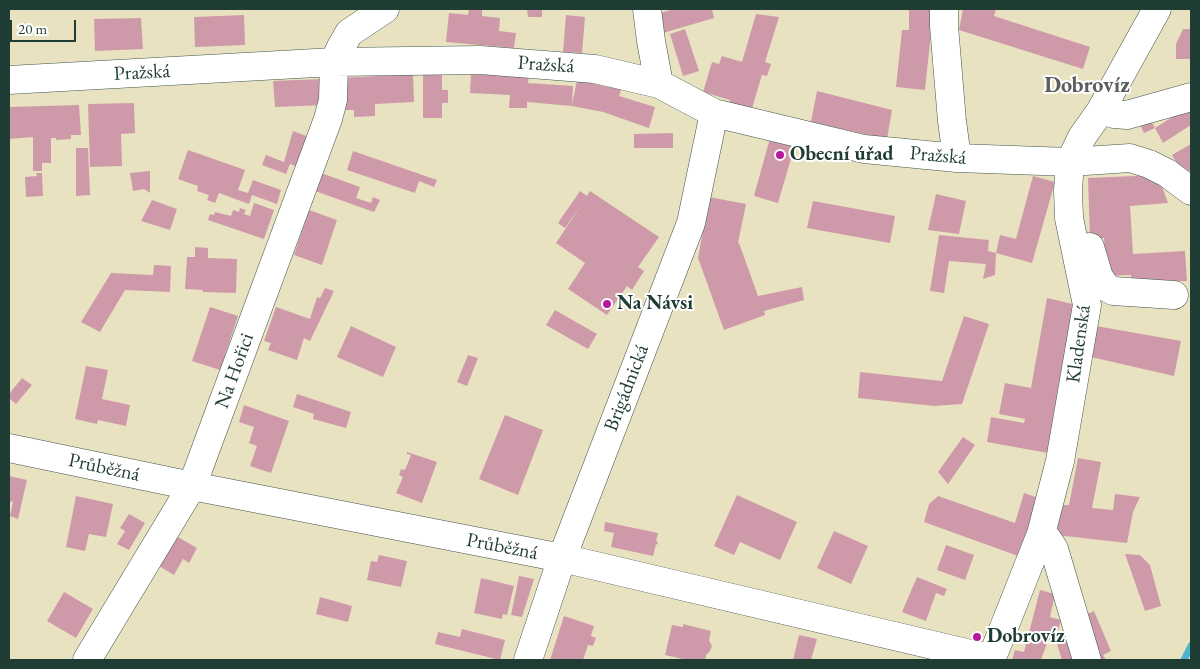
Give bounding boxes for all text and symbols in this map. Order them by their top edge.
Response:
scale bar [12,10,79,42]
text: 20 m [18,19,47,38]
street label: Pražská [517,51,575,79]
street label: Pražská [113,60,171,86]
district label: Dobrovíz [1044,73,1130,99]
street label: Pražská [909,142,967,170]
place label: Obecní úřad [790,143,894,167]
marker: Obecní úřad [774,149,786,161]
place label: Na Návsi [617,292,693,316]
marker: Na Návsi [601,298,613,310]
street label: Kladenská [1062,303,1096,385]
street label: Na Hořici [210,330,260,412]
street label: Brigádnická [599,341,655,435]
street label: Průběžná [66,449,142,487]
street label: Průběžná [464,528,540,566]
place label: Dobrovíz [987,625,1065,649]
marker: Dobrovíz [971,631,983,643]

